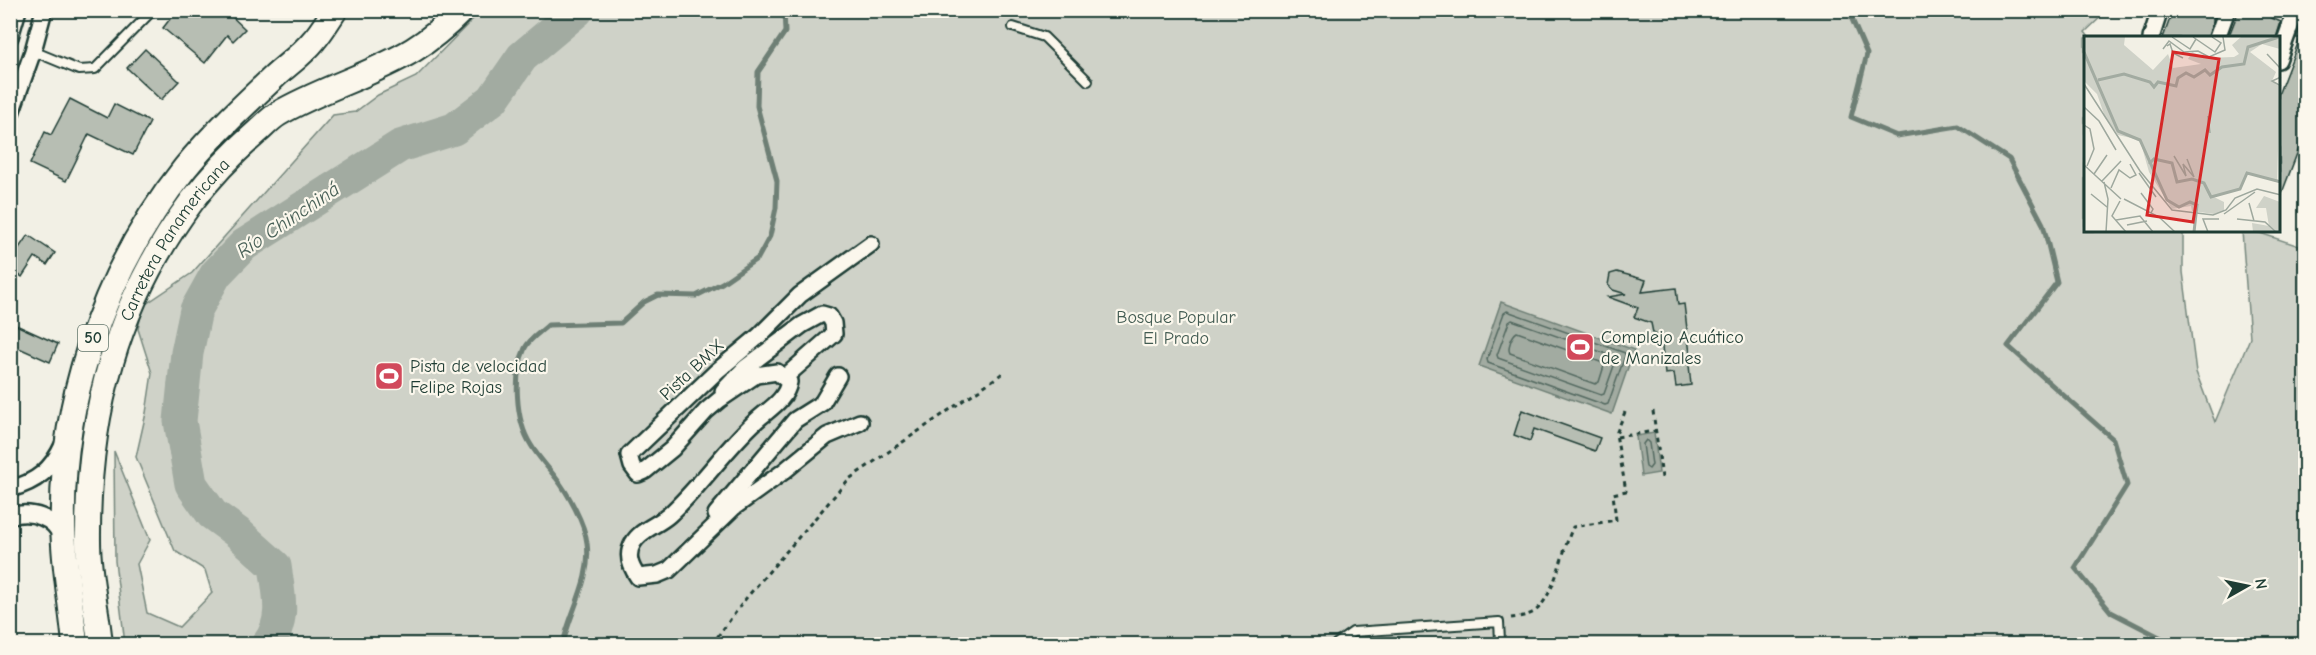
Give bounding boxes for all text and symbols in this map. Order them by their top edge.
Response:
inset map [2084,36,2280,232]
street label: Carretera Panamericana [116,154,234,324]
water label: Río Chinchiná [232,177,344,263]
park label: Bosque Popular El Prado [1116,307,1237,349]
road number: 50 [78,325,108,351]
place label: Complejo Acuático de Manizales [1601,327,1744,369]
sports icon: Complejo Acuático de Manizales [1564,331,1596,363]
street label: Pista BMX [656,335,728,405]
place label: Pista de velocidad Felipe Rojas [410,356,547,398]
sports icon: Pista de velocidad Felipe Rojas [373,360,405,392]
north arrow [2217,556,2277,616]
text: N [2251,577,2271,590]

